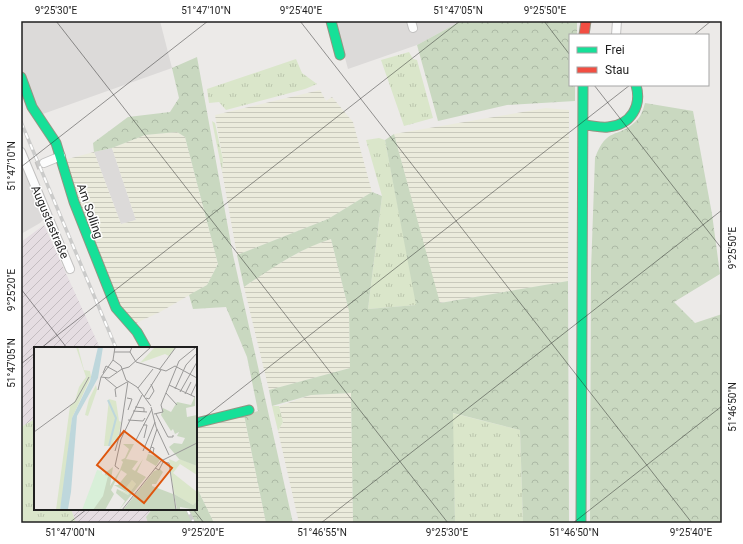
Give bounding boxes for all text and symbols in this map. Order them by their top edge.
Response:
text: 9°25'30"E [35,5,78,16]
text: 51°47'10"N [181,5,231,16]
text: 9°25'40"E [280,5,323,16]
text: 51°47'05"N [433,5,483,16]
text: 9°25'50"E [524,5,567,16]
legend [569,34,709,86]
text: Frei [605,43,625,57]
text: Stau [605,63,629,77]
text: 51°47'10"N [6,141,17,191]
street label: Am Solling [74,182,106,240]
street label: Augustastraße [28,183,72,261]
text: 9°25'50"E [727,226,738,269]
text: 9°25'20"E [6,268,17,311]
text: 51°47'05"N [6,338,17,388]
inset map [34,347,197,510]
text: 51°46'50"N [727,382,738,432]
text: 51°47'00"N [45,527,95,538]
text: 9°25'20"E [182,527,225,538]
text: 51°46'55"N [297,527,347,538]
text: 9°25'30"E [426,527,469,538]
text: 51°46'50"N [549,527,599,538]
text: 9°25'40"E [670,527,713,538]

